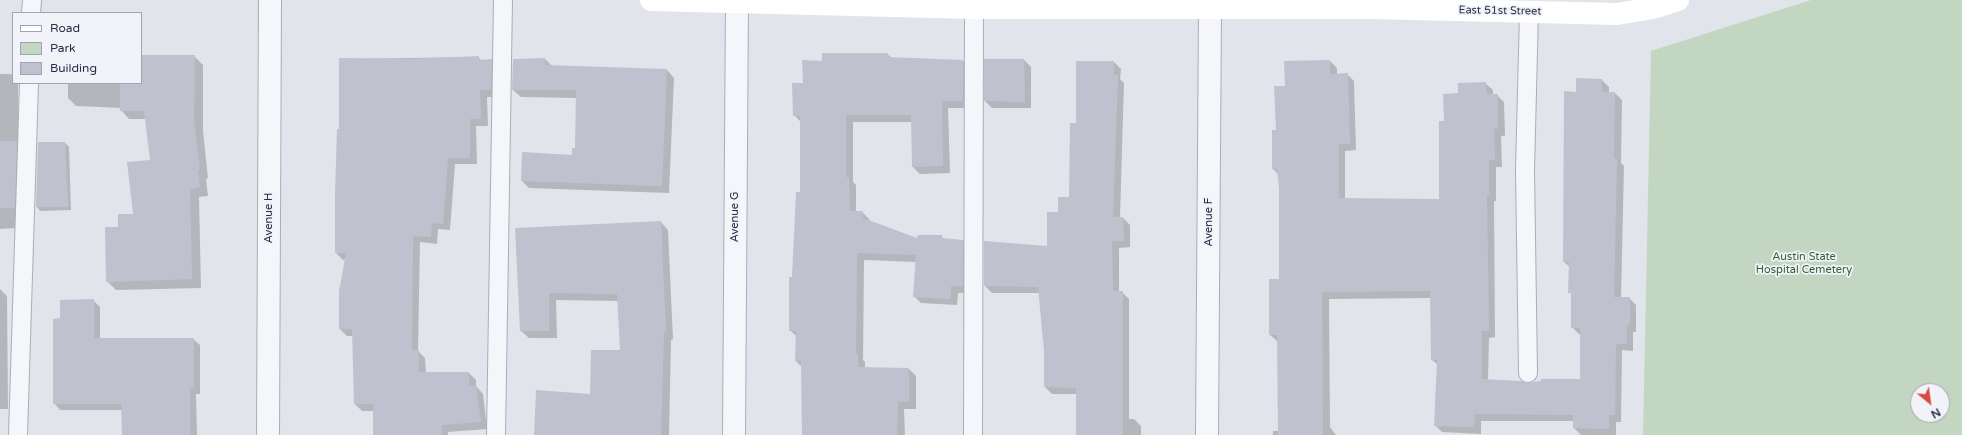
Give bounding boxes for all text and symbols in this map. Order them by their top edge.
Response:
street label: East 51st Street [1458,4,1542,18]
legend [12,12,142,84]
text: Road [50,21,80,35]
text: Park [50,41,76,55]
text: Building [50,61,97,75]
street label: Avenue G [728,192,742,242]
street label: Avenue H [262,193,276,243]
street label: Avenue F [1202,198,1216,246]
park label: Austin State Hospital Cemetery [1756,250,1852,276]
north arrow [1910,383,1950,423]
text: N [1929,405,1943,421]

